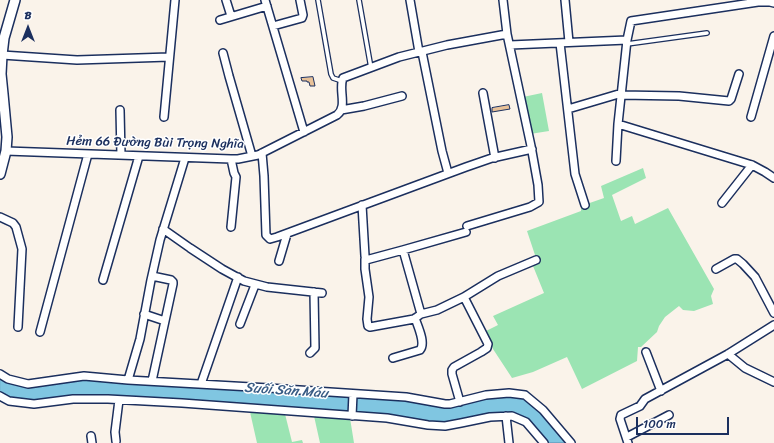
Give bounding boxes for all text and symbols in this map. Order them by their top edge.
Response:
text: B [25,6,31,25]
north arrow [8,8,48,48]
street label: Hẻm 66 Đường Bùi Trọng Nghĩa [66,134,244,152]
water label: Suối Săn Máu [244,380,328,402]
scale bar [638,409,731,435]
text: 100 m [643,413,676,435]

